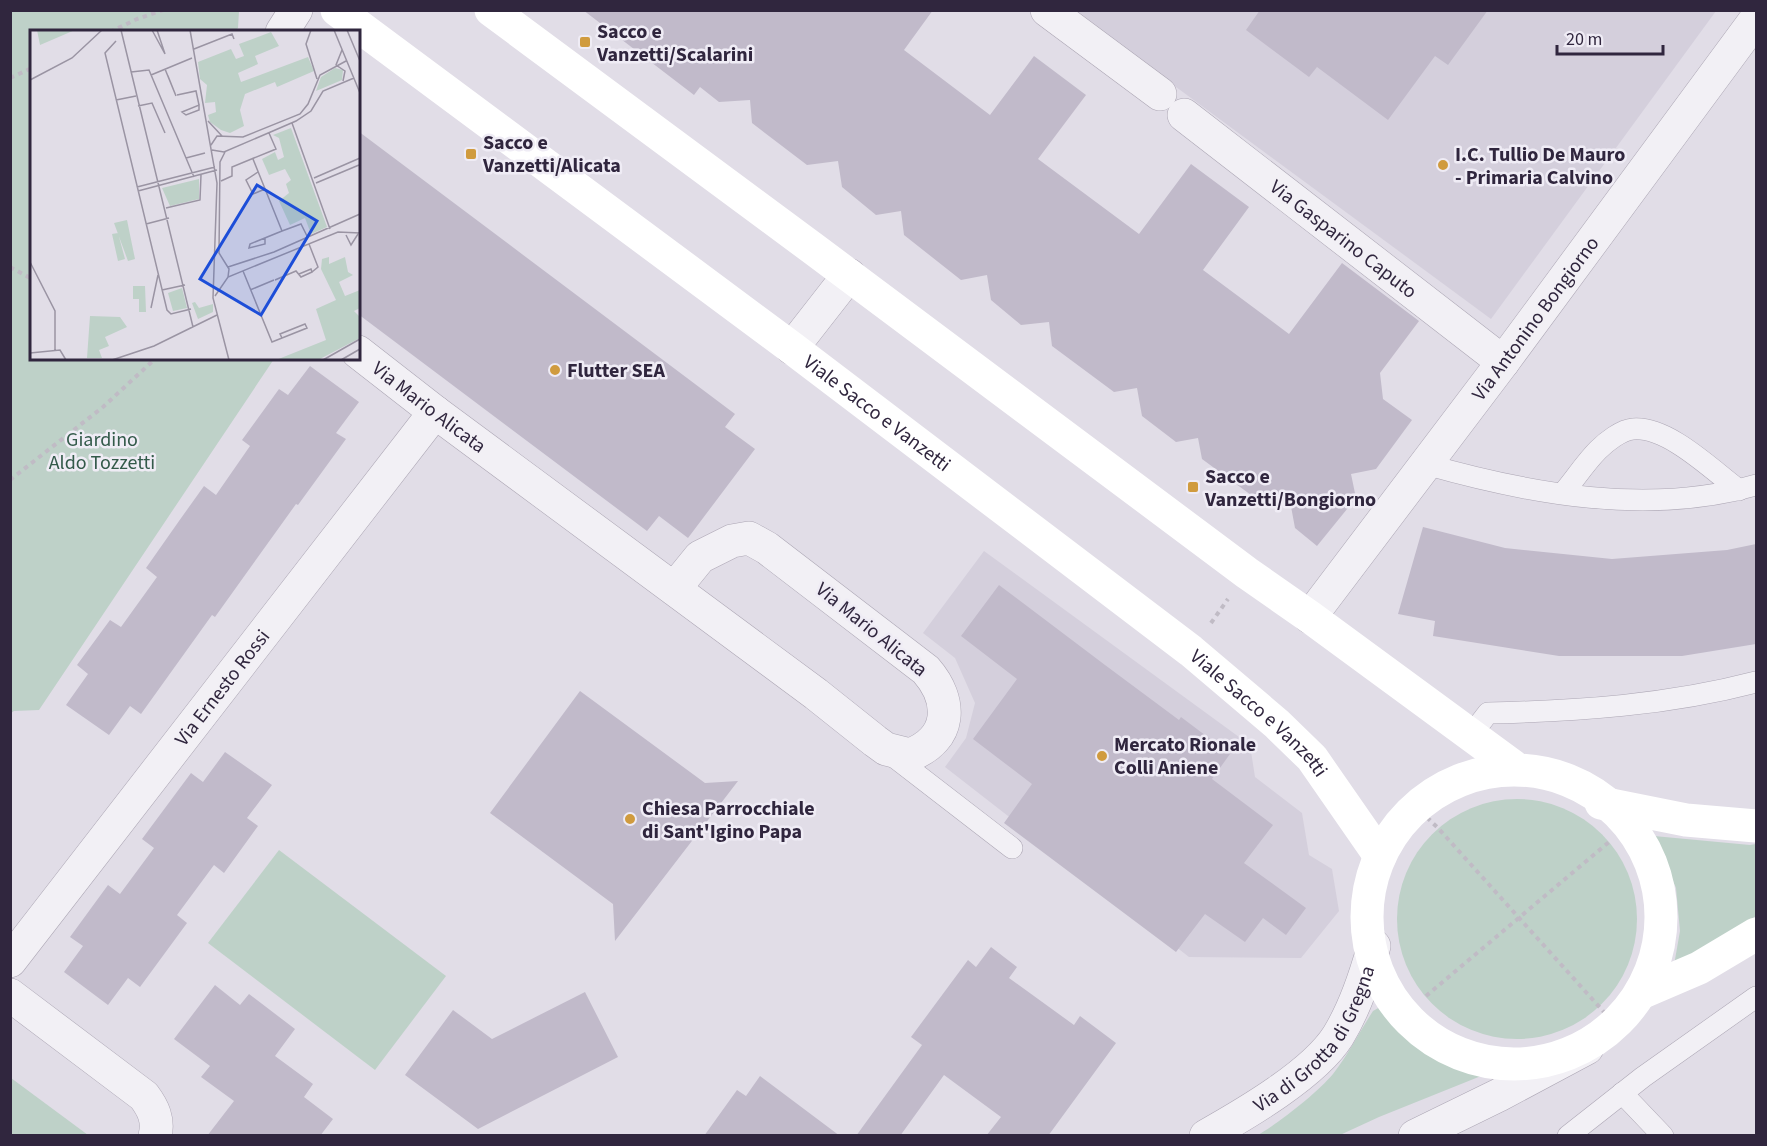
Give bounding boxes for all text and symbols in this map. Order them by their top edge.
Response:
place label: Sacco e Vanzetti/Scalarini [596,18,753,69]
scale bar [1557,18,1664,56]
text: 20 m [1566,27,1602,52]
inset map [30,30,360,360]
marker: Sacco e Vanzetti/Scalarini [578,35,592,49]
place label: Sacco e Vanzetti/Alicata [482,129,621,180]
place label: I.C. Tullio De Mauro - Primaria Calvino [1455,141,1625,192]
marker: Sacco e Vanzetti/Alicata [464,147,478,161]
marker: I.C. Tullio De Mauro - Primaria Calvino [1436,158,1450,172]
street label: Via Gasparino Caputo [1264,173,1423,306]
street label: Via Antonino Bongiorno [1465,231,1606,407]
street label: Viale Sacco e Vanzetti [797,349,956,479]
street label: Via Mario Alicata [366,355,492,460]
place label: Flutter SEA [567,357,666,385]
marker: Flutter SEA [548,363,562,377]
park label: Giardino Aldo Tozzetti [49,426,155,477]
place label: Sacco e Vanzetti/Bongiorno [1204,463,1376,514]
marker: Sacco e Vanzetti/Bongiorno [1186,480,1200,494]
street label: Via Mario Alicata [809,576,933,684]
street label: Via Ernesto Rossi [168,624,277,752]
street label: Viale Sacco e Vanzetti [1184,643,1334,783]
place label: Mercato Rionale Colli Aniene [1114,731,1256,782]
marker: Mercato Rionale Colli Aniene [1095,749,1109,763]
place label: Chiesa Parrocchiale di Sant'Igino Papa [642,795,815,846]
marker: Chiesa Parrocchiale di Sant'Igino Papa [623,812,637,826]
street label: Via di Grotta di Gregna [1248,962,1382,1120]

